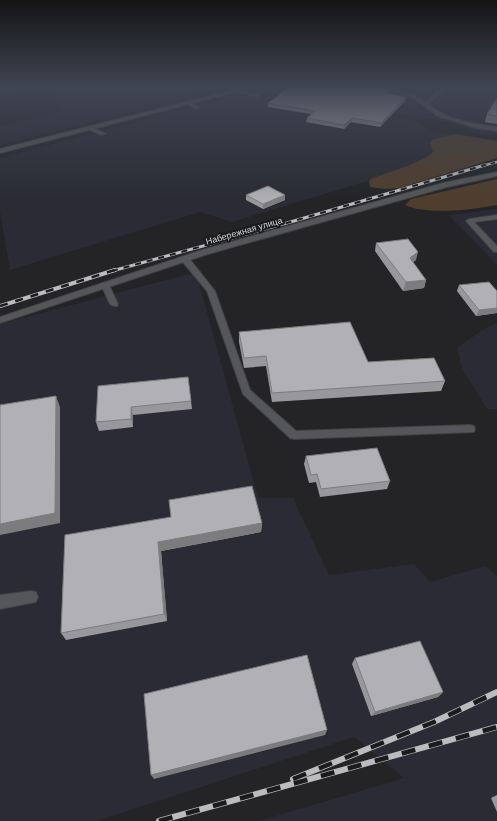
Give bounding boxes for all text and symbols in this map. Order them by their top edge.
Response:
street label: Набережная улица [204,214,284,248]

